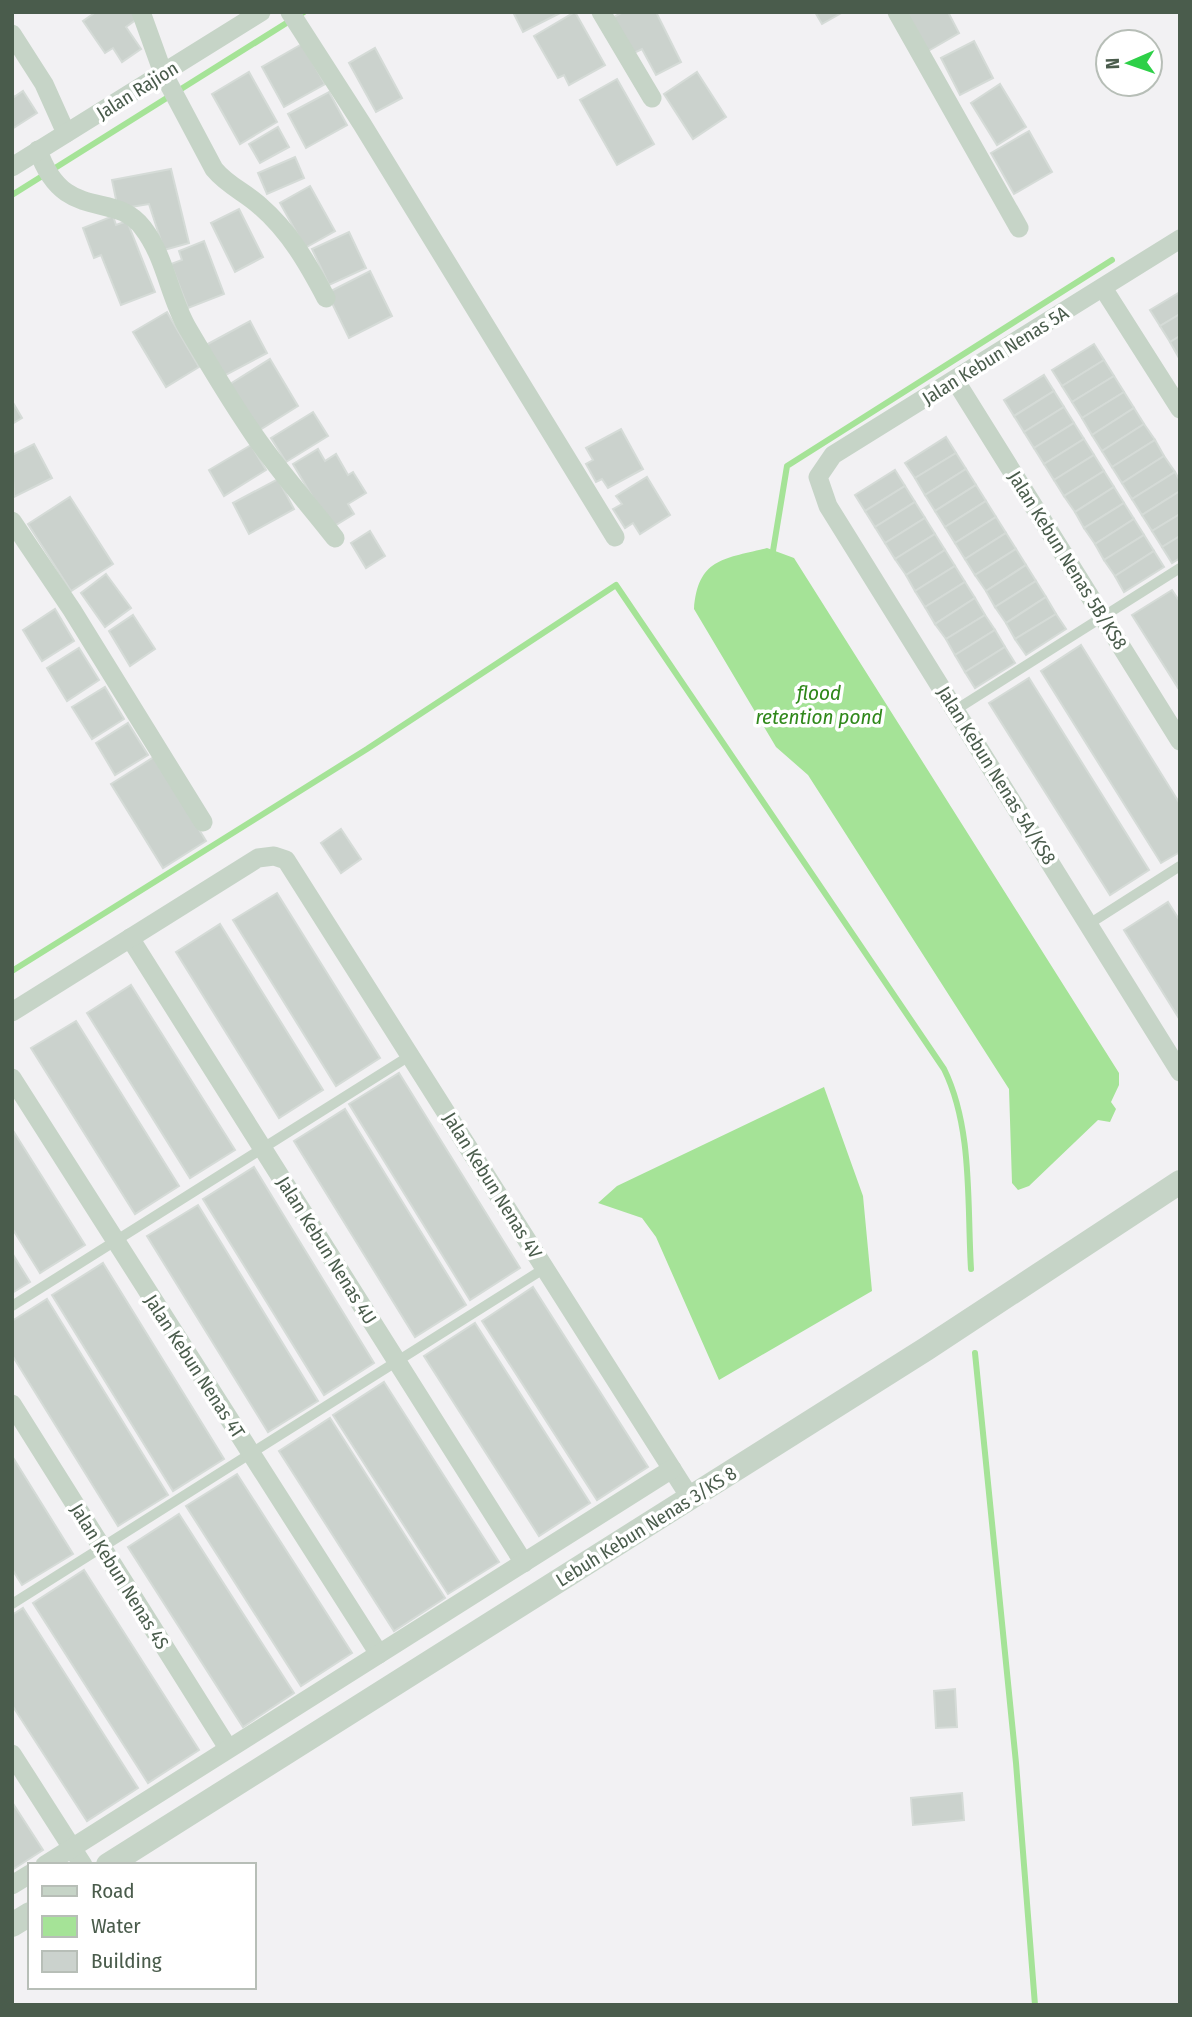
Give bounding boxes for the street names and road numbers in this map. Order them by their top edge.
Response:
street label: Jalan Rajion [92,56,182,125]
street label: Jalan Kebun Nenas 5A [918,301,1073,410]
street label: Jalan Kebun Nenas 5B/KS8 [1003,467,1132,654]
street label: Jalan Kebun Nenas 5A/KS8 [932,682,1061,869]
street label: Jalan Kebun Nenas 4V [438,1108,547,1263]
street label: Jalan Kebun Nenas 4U [272,1172,381,1328]
street label: Jalan Kebun Nenas 4T [140,1290,250,1442]
street label: Lebuh Kebun Nenas 3/KS 8 [552,1461,741,1591]
street label: Jalan Kebun Nenas 4S [65,1499,174,1653]

